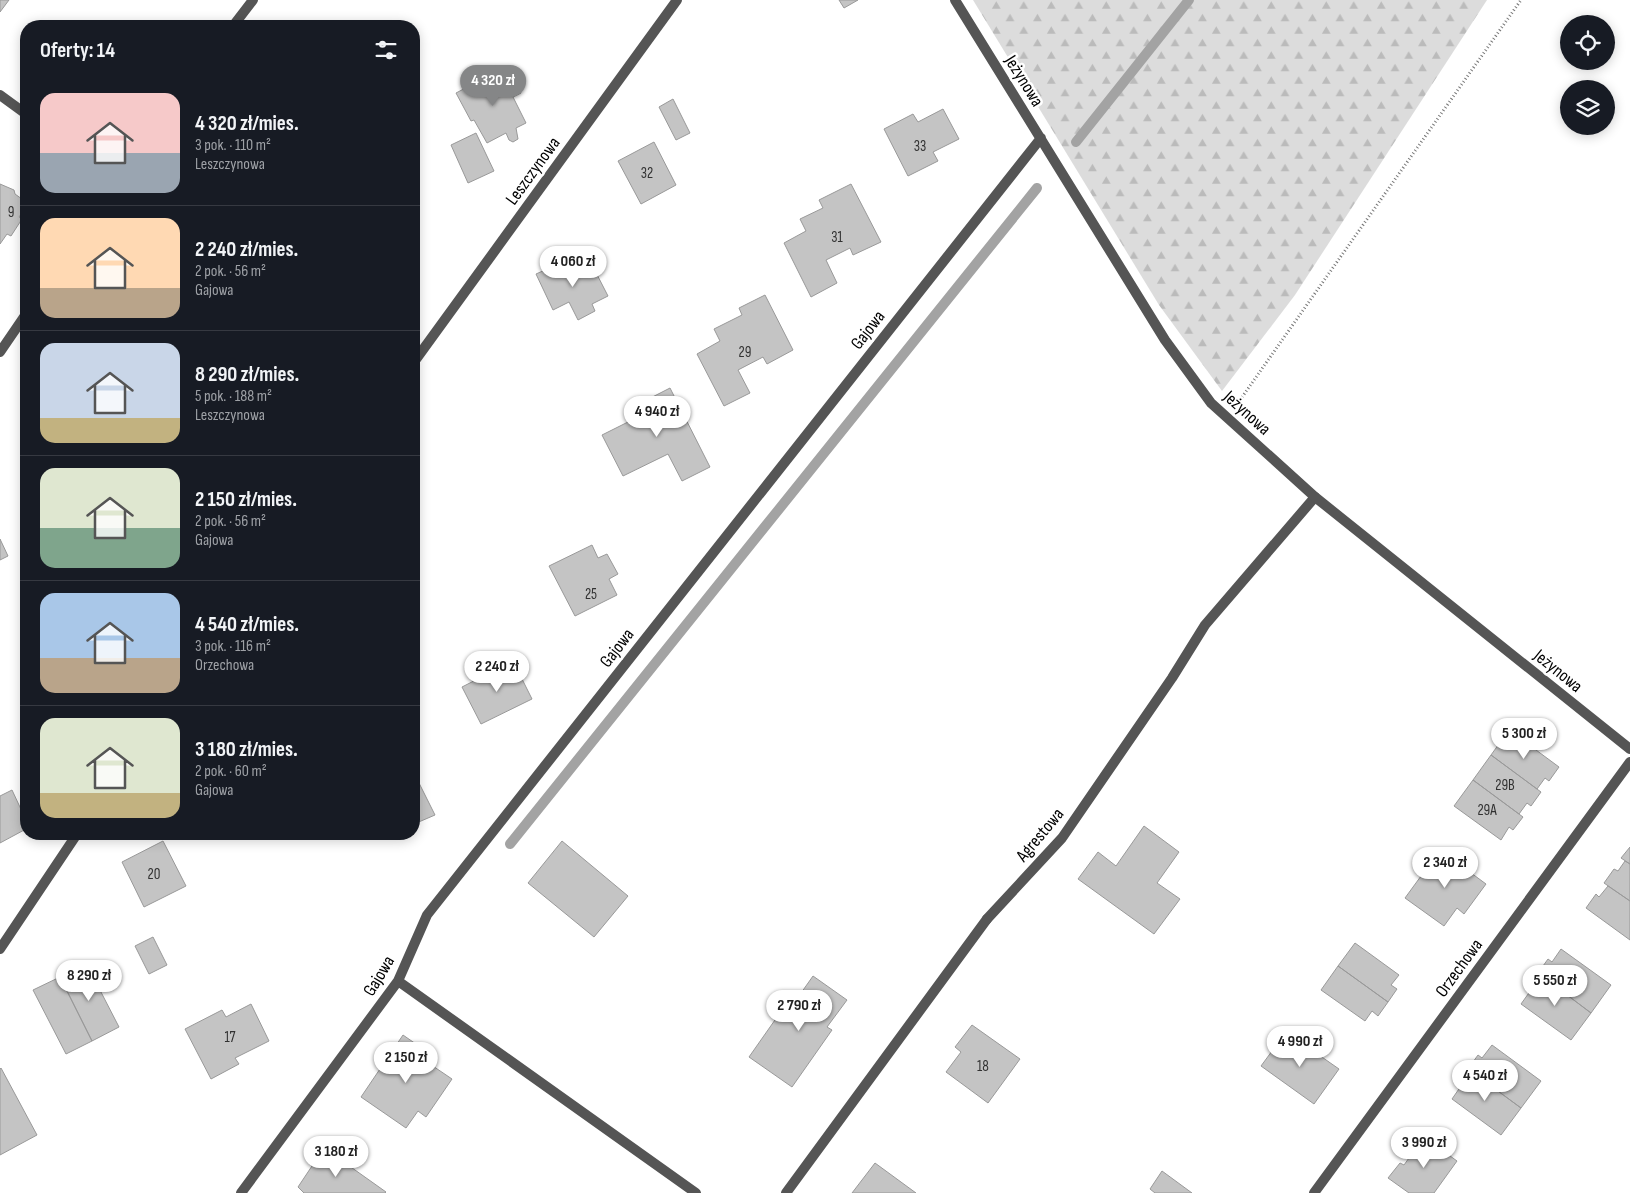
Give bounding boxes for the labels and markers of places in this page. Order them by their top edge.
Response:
pin: 4 320 zł [441,64,545,107]
pin: 4 060 zł [521,246,625,288]
pin: 4 940 zł [605,396,709,438]
pin: 2 240 zł [445,650,549,693]
pin: 5 300 zł [1472,718,1576,760]
pin: 2 340 zł [1393,846,1497,889]
pin: 8 290 zł [37,960,141,1002]
pin: 5 550 zł [1503,964,1607,1007]
pin: 2 790 zł [747,990,851,1032]
pin: 4 990 zł [1248,1026,1352,1068]
pin: 2 150 zł [354,1042,458,1084]
pin: 4 540 zł [1433,1060,1537,1102]
pin: 3 990 zł [1372,1126,1476,1169]
pin: 3 180 zł [284,1136,388,1178]

